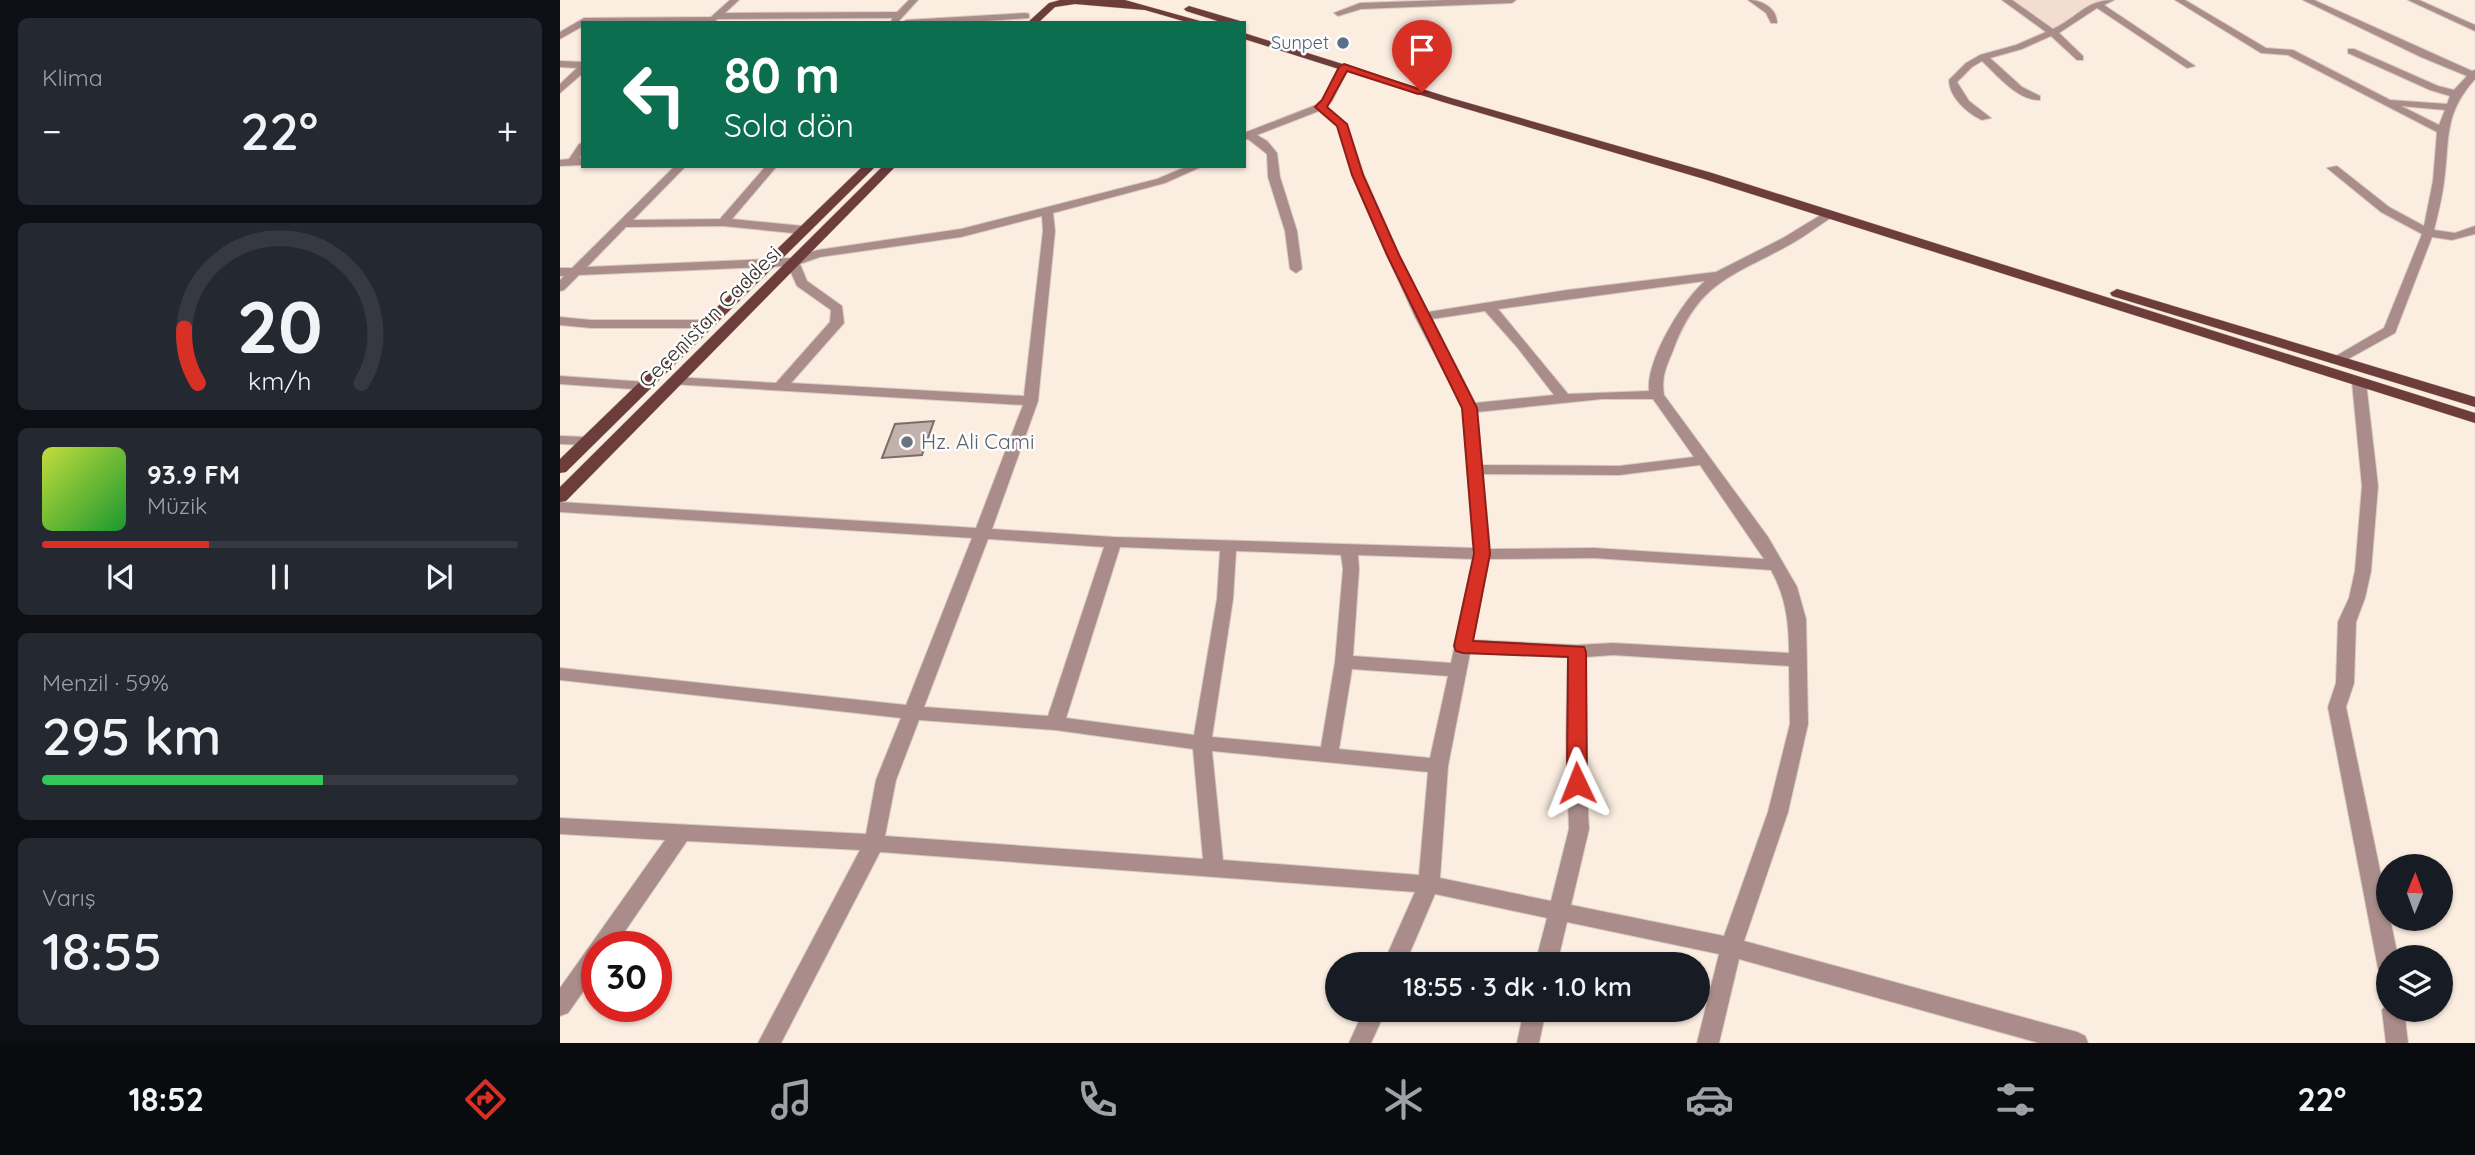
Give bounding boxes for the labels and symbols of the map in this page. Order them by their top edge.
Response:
pin [1392,20,1452,92]
place label: Sunpet [1271,31,1329,54]
marker: Sunpet [1335,35,1351,51]
street label: Çeçenistan Caddesi [633,240,786,393]
place label: Hz. Ali Cami [921,428,1034,454]
marker: Hz. Ali Cami [899,434,915,450]
position arrow [1540,746,1614,820]
north arrow [2376,854,2454,931]
speed limit sign: 30 [581,931,672,1022]

